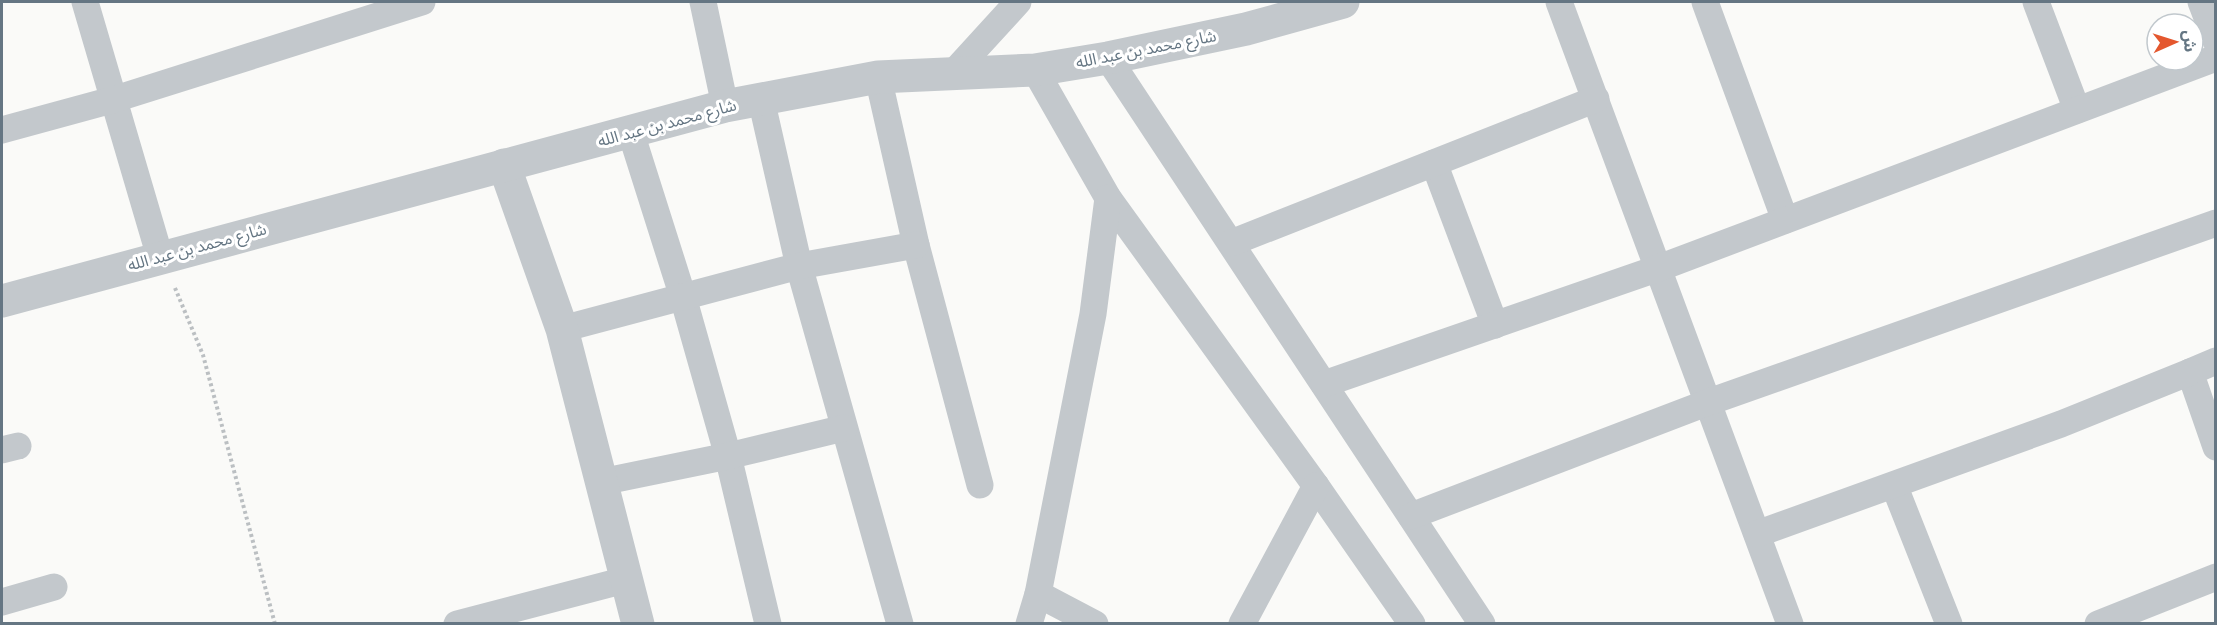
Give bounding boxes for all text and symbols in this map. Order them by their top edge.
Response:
north arrow [2145,12,2205,72]
street label: شارع محمد بن عبد الله [1074,25,1218,75]
text: ش [2178,30,2201,53]
street label: شارع محمد بن عبد الله [595,94,739,154]
street label: شارع محمد بن عبد الله [125,218,269,278]

